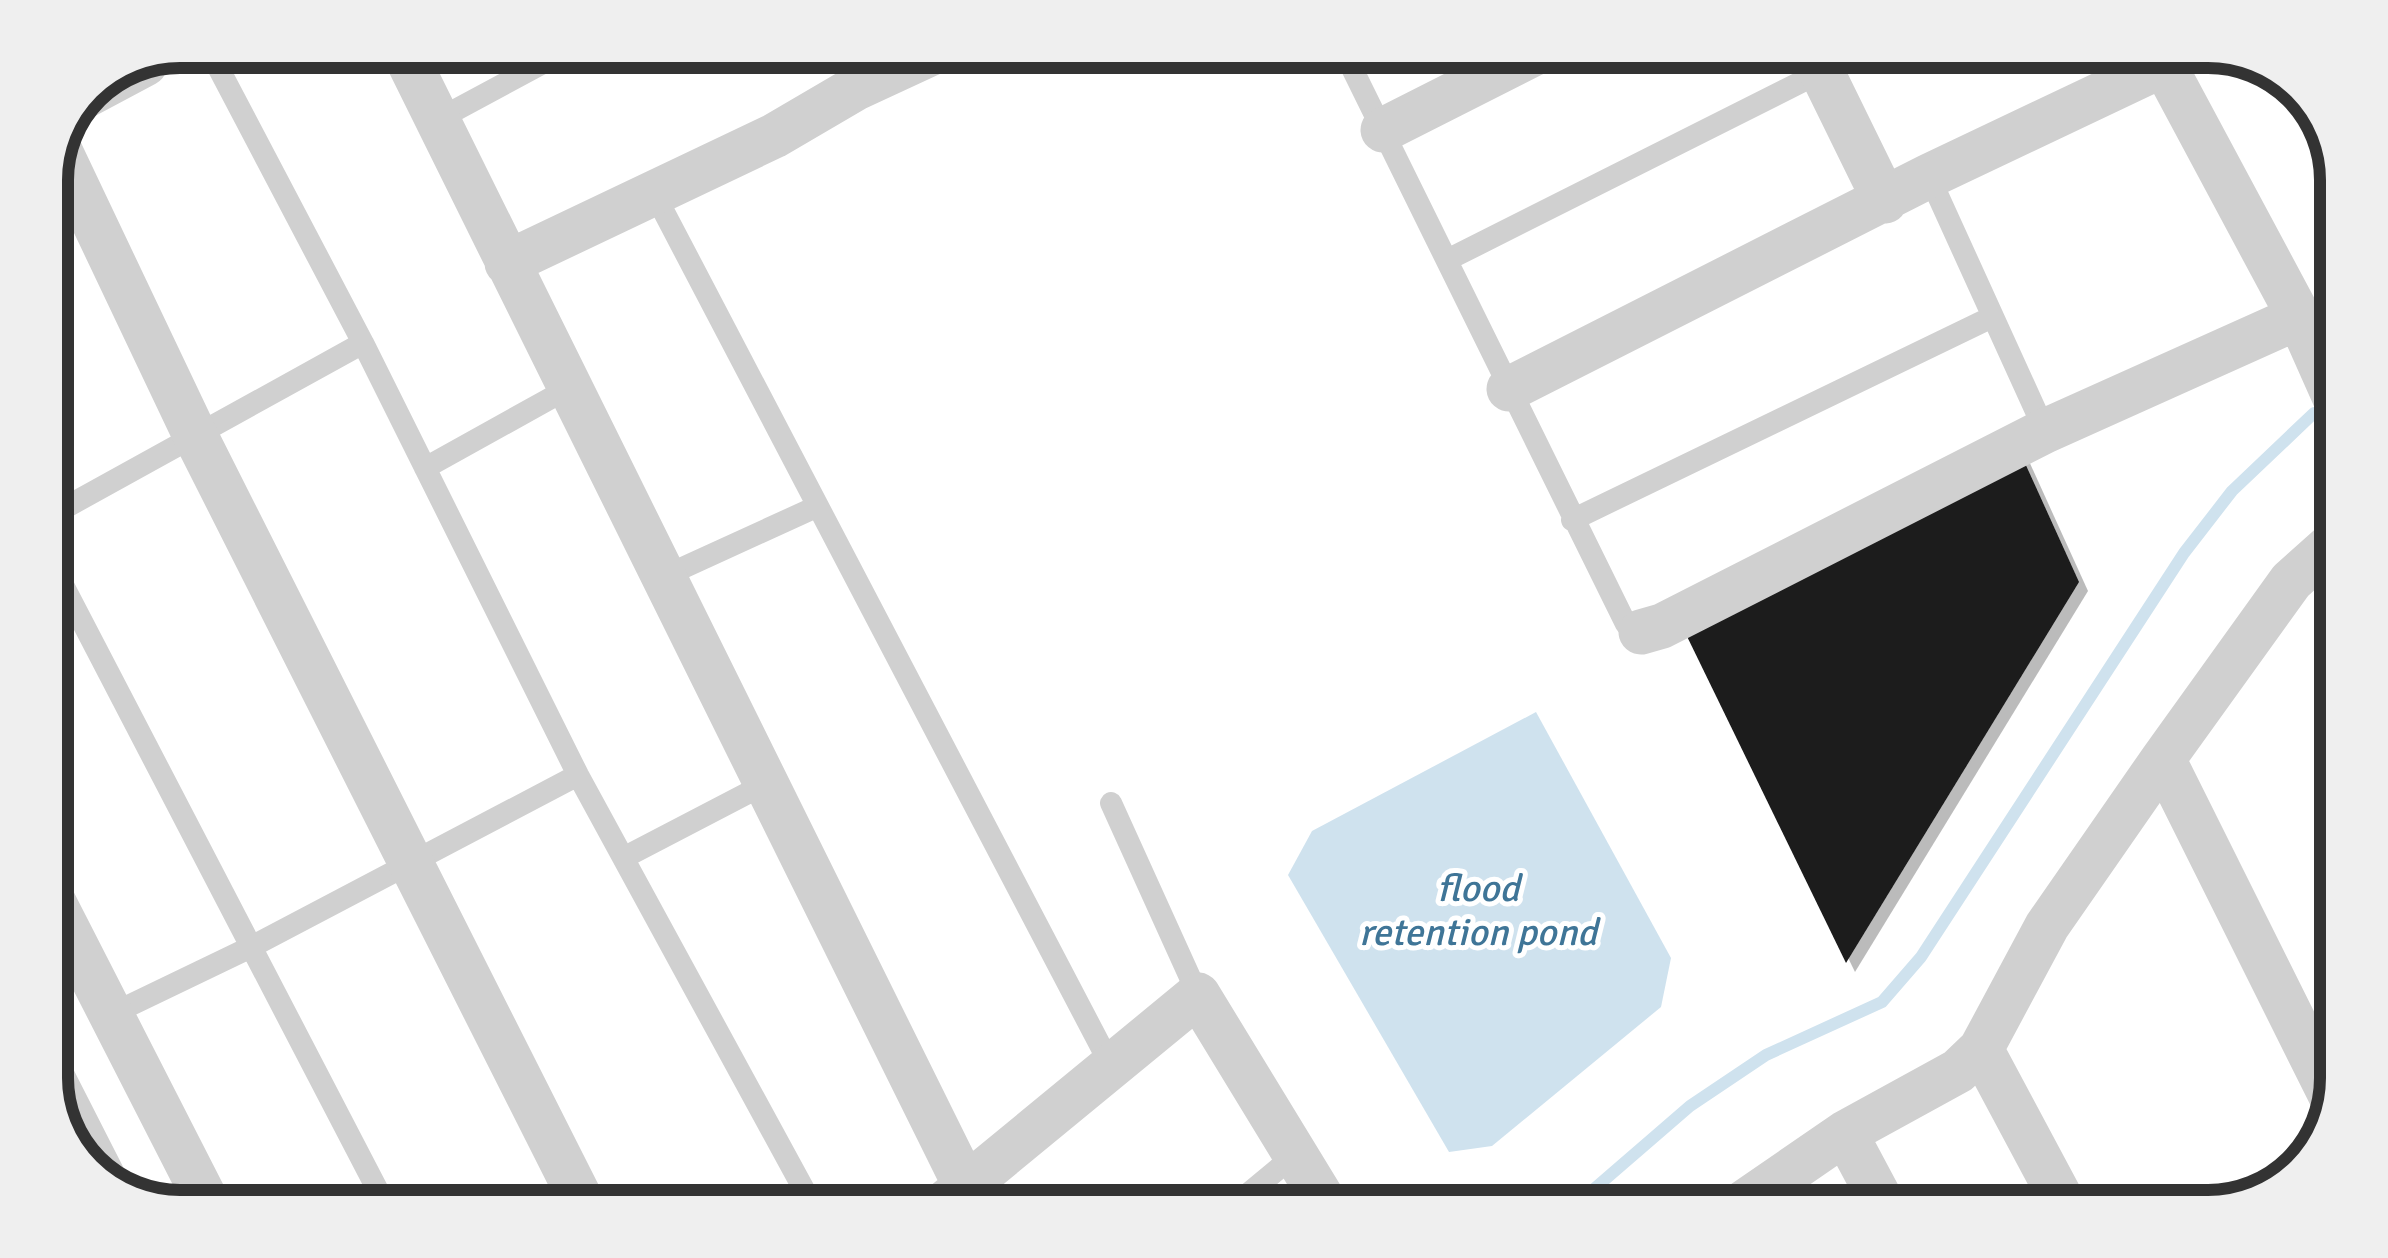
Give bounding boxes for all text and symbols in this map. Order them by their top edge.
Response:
water label: flood retention pond [1359,865,1601,956]

